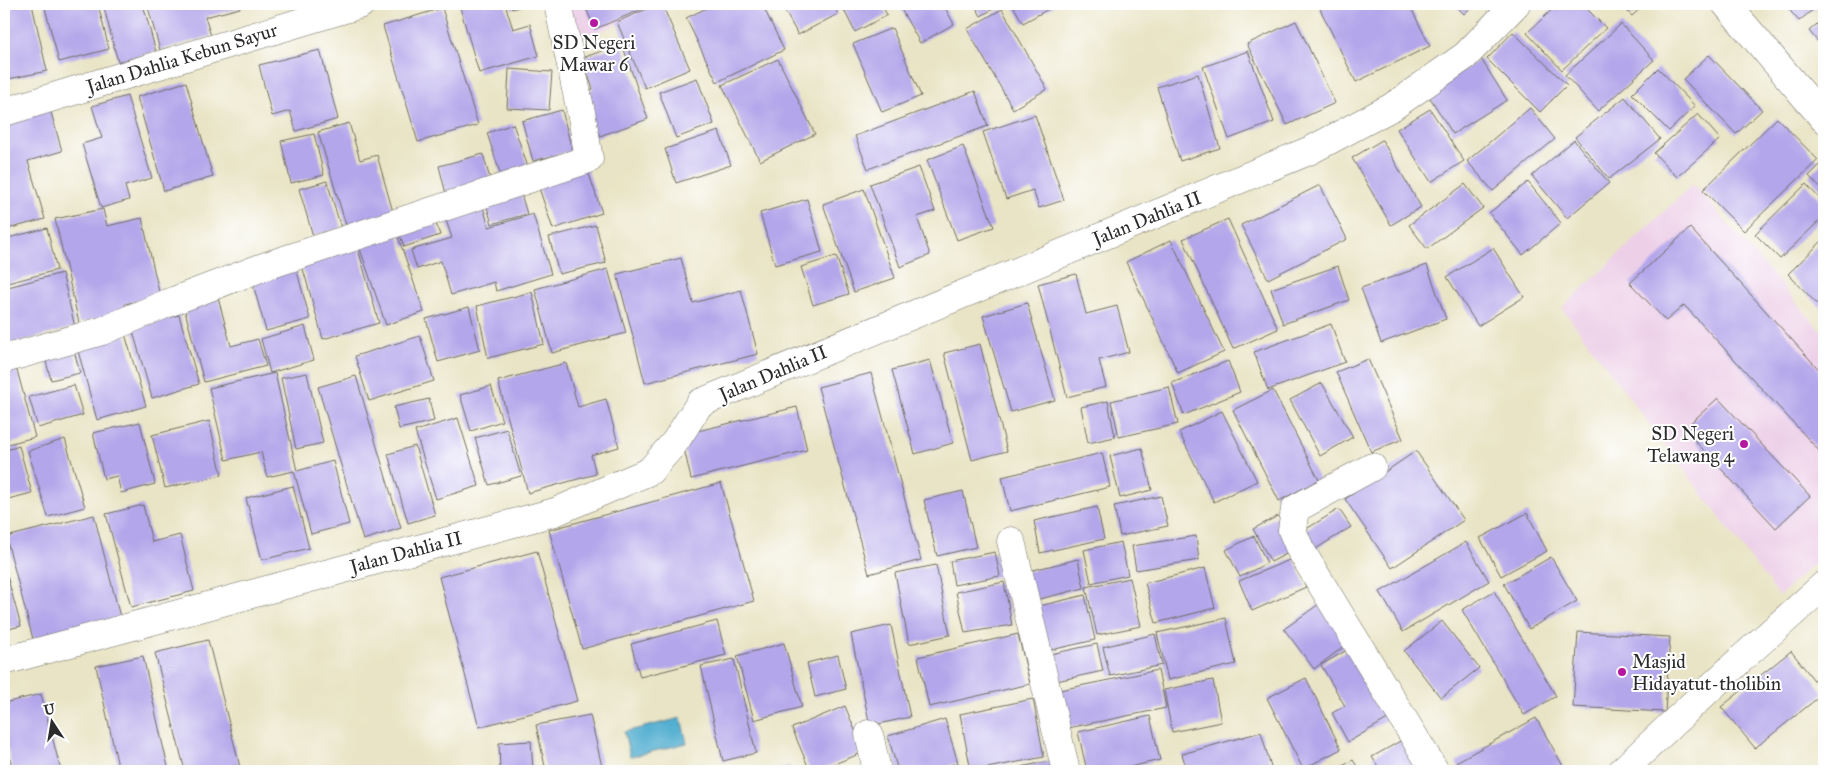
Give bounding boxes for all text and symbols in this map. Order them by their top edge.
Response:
marker: SD Negeri Mawar 6 [588,17,600,29]
street label: Jalan Dahlia Kebun Sayur [82,18,281,100]
place label: SD Negeri Mawar 6 [553,31,635,76]
street label: Jalan Dahlia II [1087,186,1205,252]
street label: Jalan Dahlia II [714,340,831,408]
place label: SD Negeri Telawang 4 [1647,422,1734,468]
marker: SD Negeri Telawang 4 [1738,438,1750,450]
street label: Jalan Dahlia II [345,526,465,579]
place label: Masjid Hidayatut-tholibin [1632,650,1781,695]
marker: Masjid Hidayatut-tholibin [1616,666,1628,678]
north arrow [28,698,78,748]
text: U [42,700,57,719]

